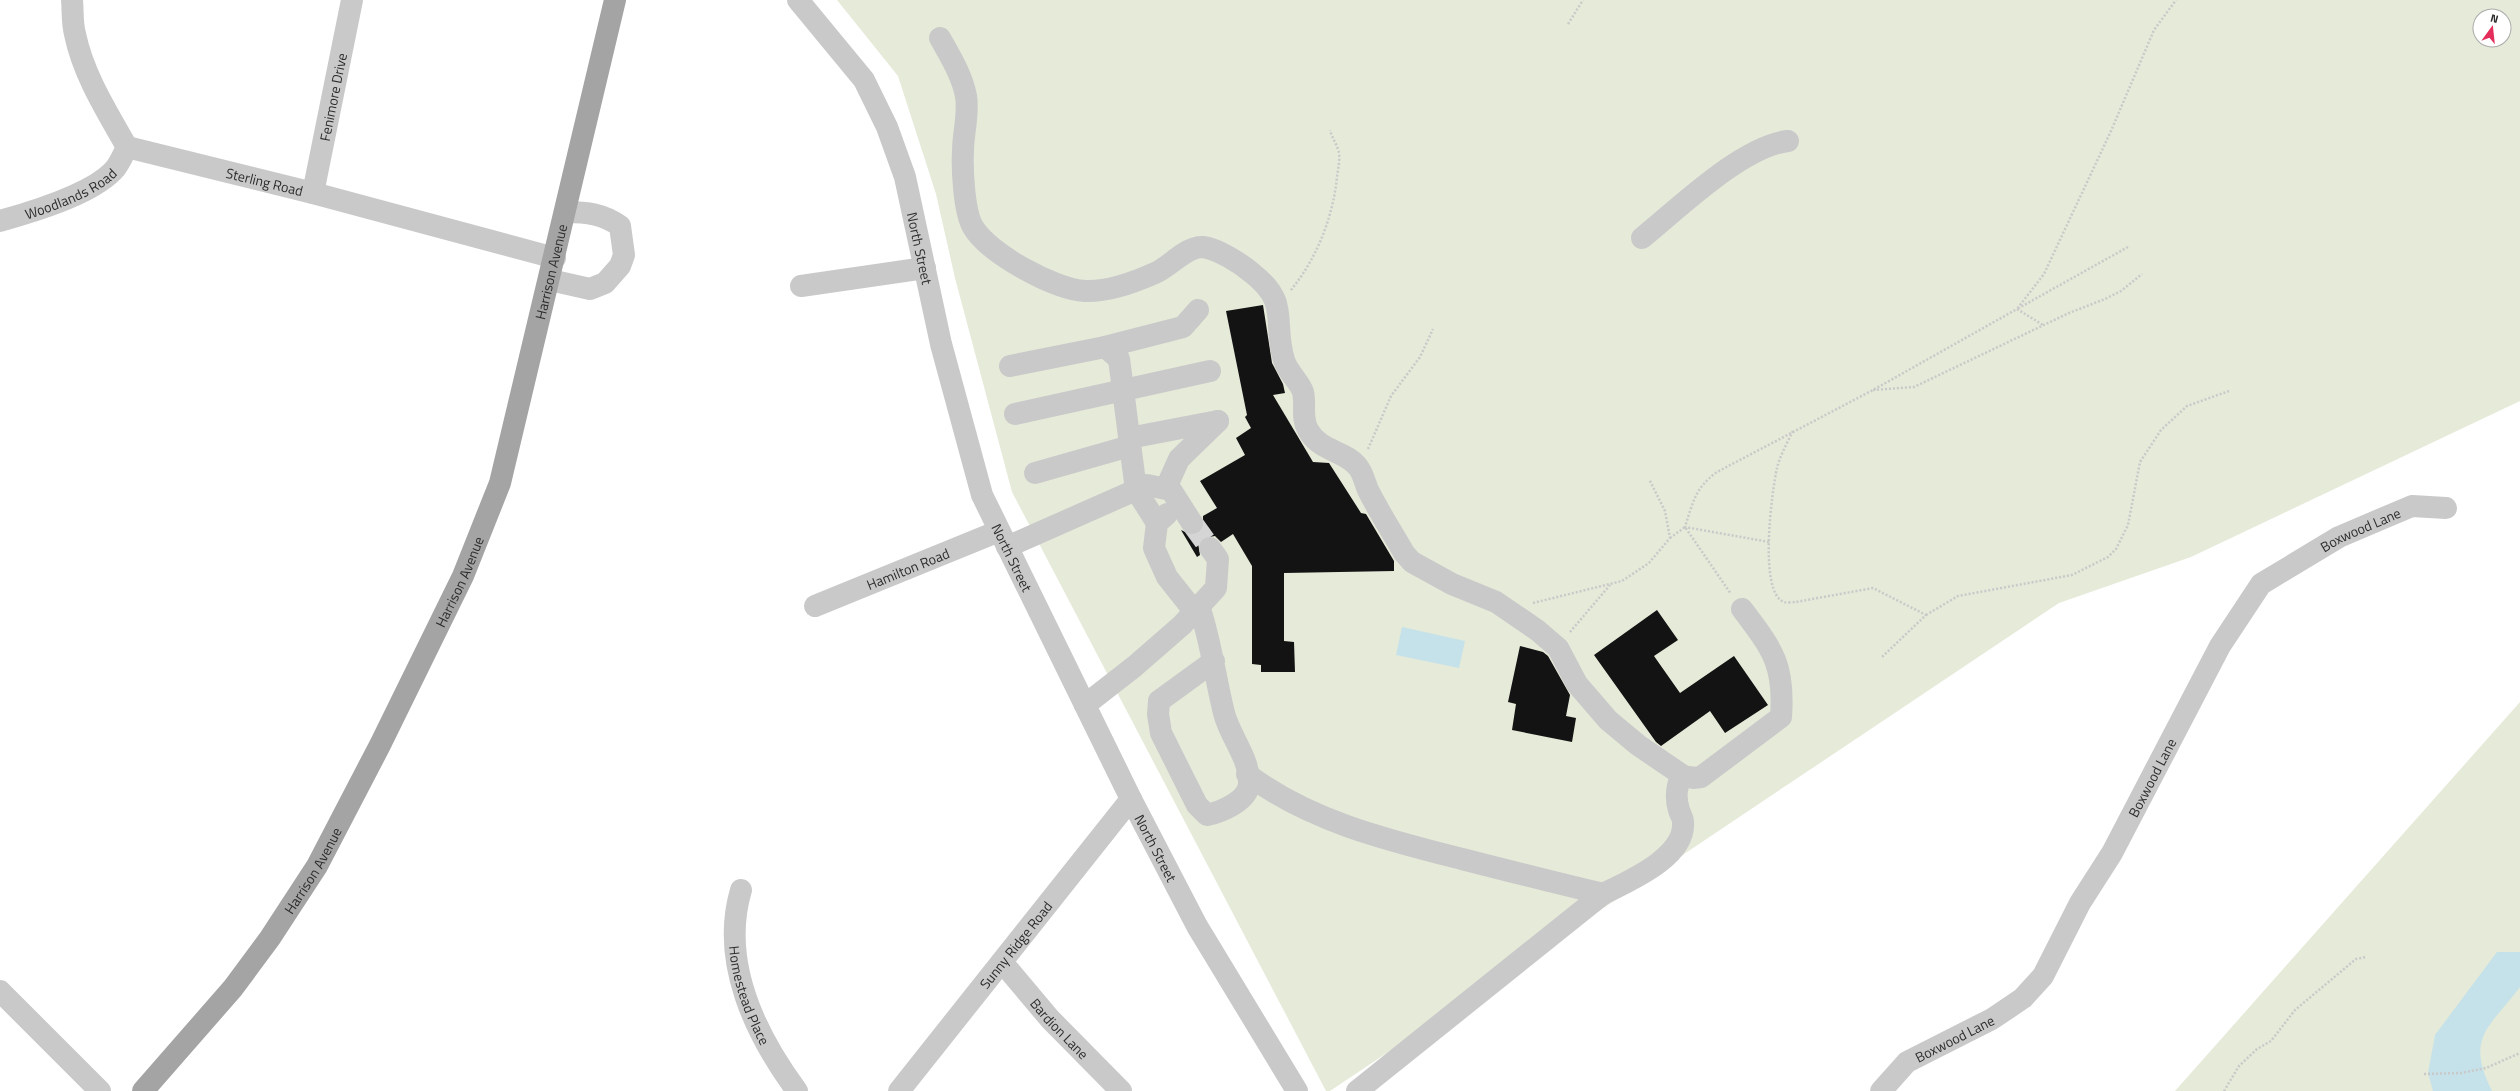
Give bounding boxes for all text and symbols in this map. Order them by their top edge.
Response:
north arrow [2472,8,2512,48]
text: N [2489,10,2500,27]
street label: Fenimore Drive [313,51,352,143]
street label: Sterling Road [224,161,305,201]
street label: Woodlands Road [22,163,121,224]
street label: North Street [902,210,938,286]
street label: Harrison Avenue [529,222,572,322]
street label: Boxwood Lane [2316,502,2404,557]
street label: North Street [987,520,1038,595]
street label: Harrison Avenue [429,533,488,630]
street label: Hamilton Road [863,542,952,595]
street label: Boxwood Lane [2122,734,2181,820]
street label: North Street [1130,810,1183,885]
street label: Harrison Avenue [278,823,346,918]
street label: Sunny Ridge Road [974,896,1057,993]
street label: Homestead Place [725,945,776,1048]
street label: Bardion Lane [1026,993,1094,1063]
street label: Boxwood Lane [1911,1009,1998,1067]

